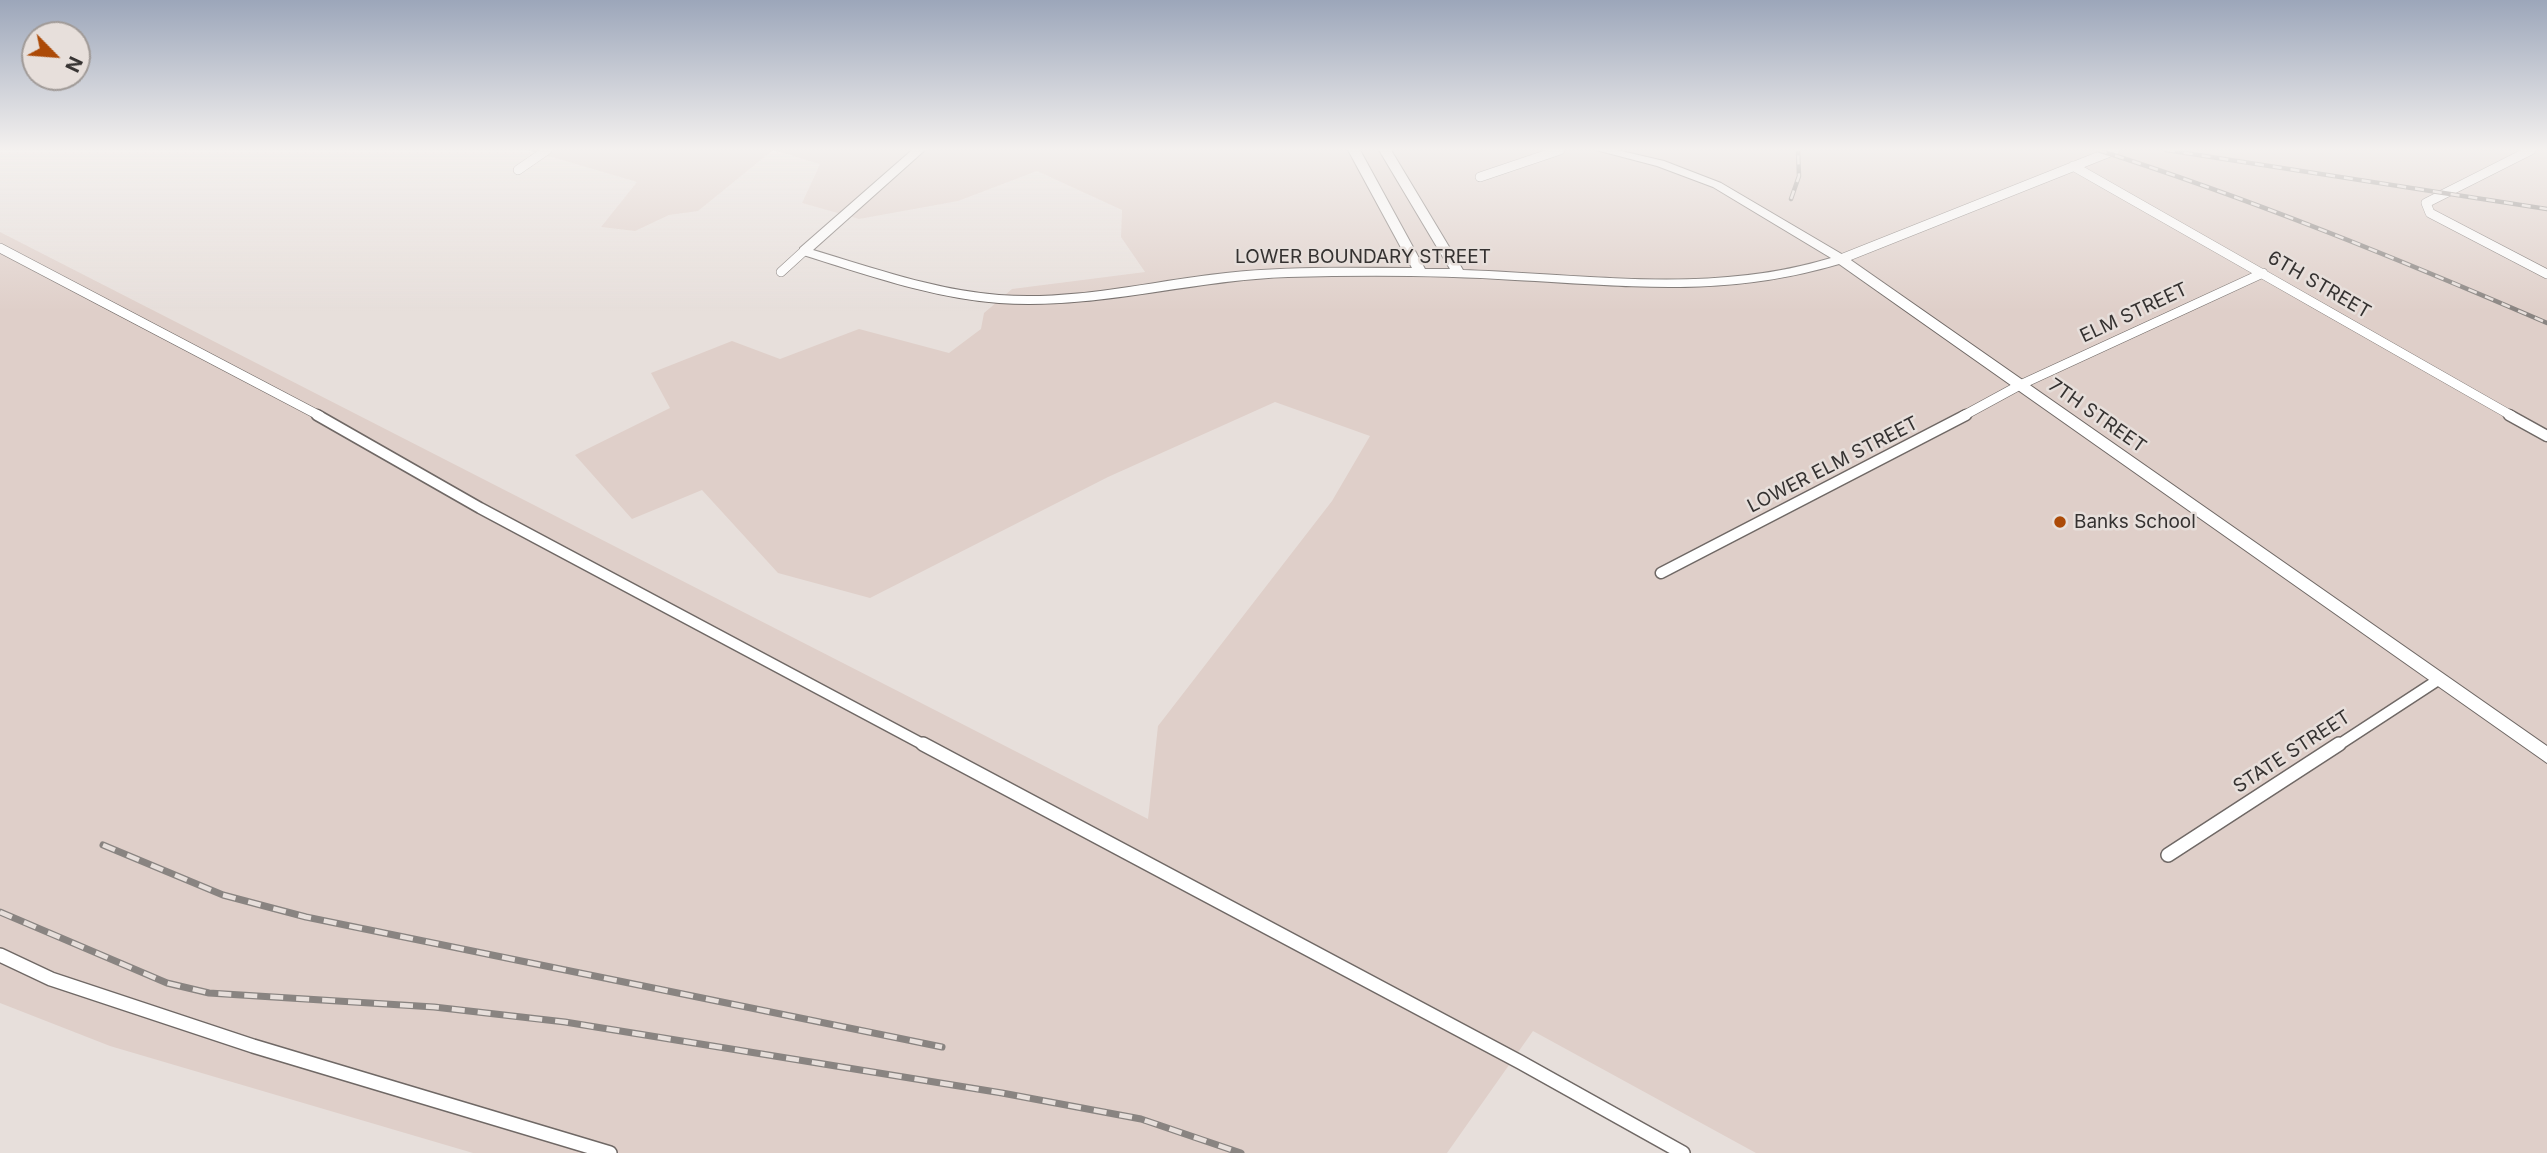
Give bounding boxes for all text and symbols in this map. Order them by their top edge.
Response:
north arrow [21,21,91,91]
text: N [60,53,87,76]
street label: LOWER BOUNDARY STREET [1235,246,1491,268]
street label: 6TH STREET [2263,246,2375,324]
street label: ELM STREET [2076,278,2192,348]
street label: 7TH STREET [2044,374,2150,458]
street label: LOWER ELM STREET [1744,412,1922,518]
place label: Banks School [2074,511,2196,533]
marker: Banks School [2052,514,2068,530]
street label: STATE STREET [2229,706,2355,798]

